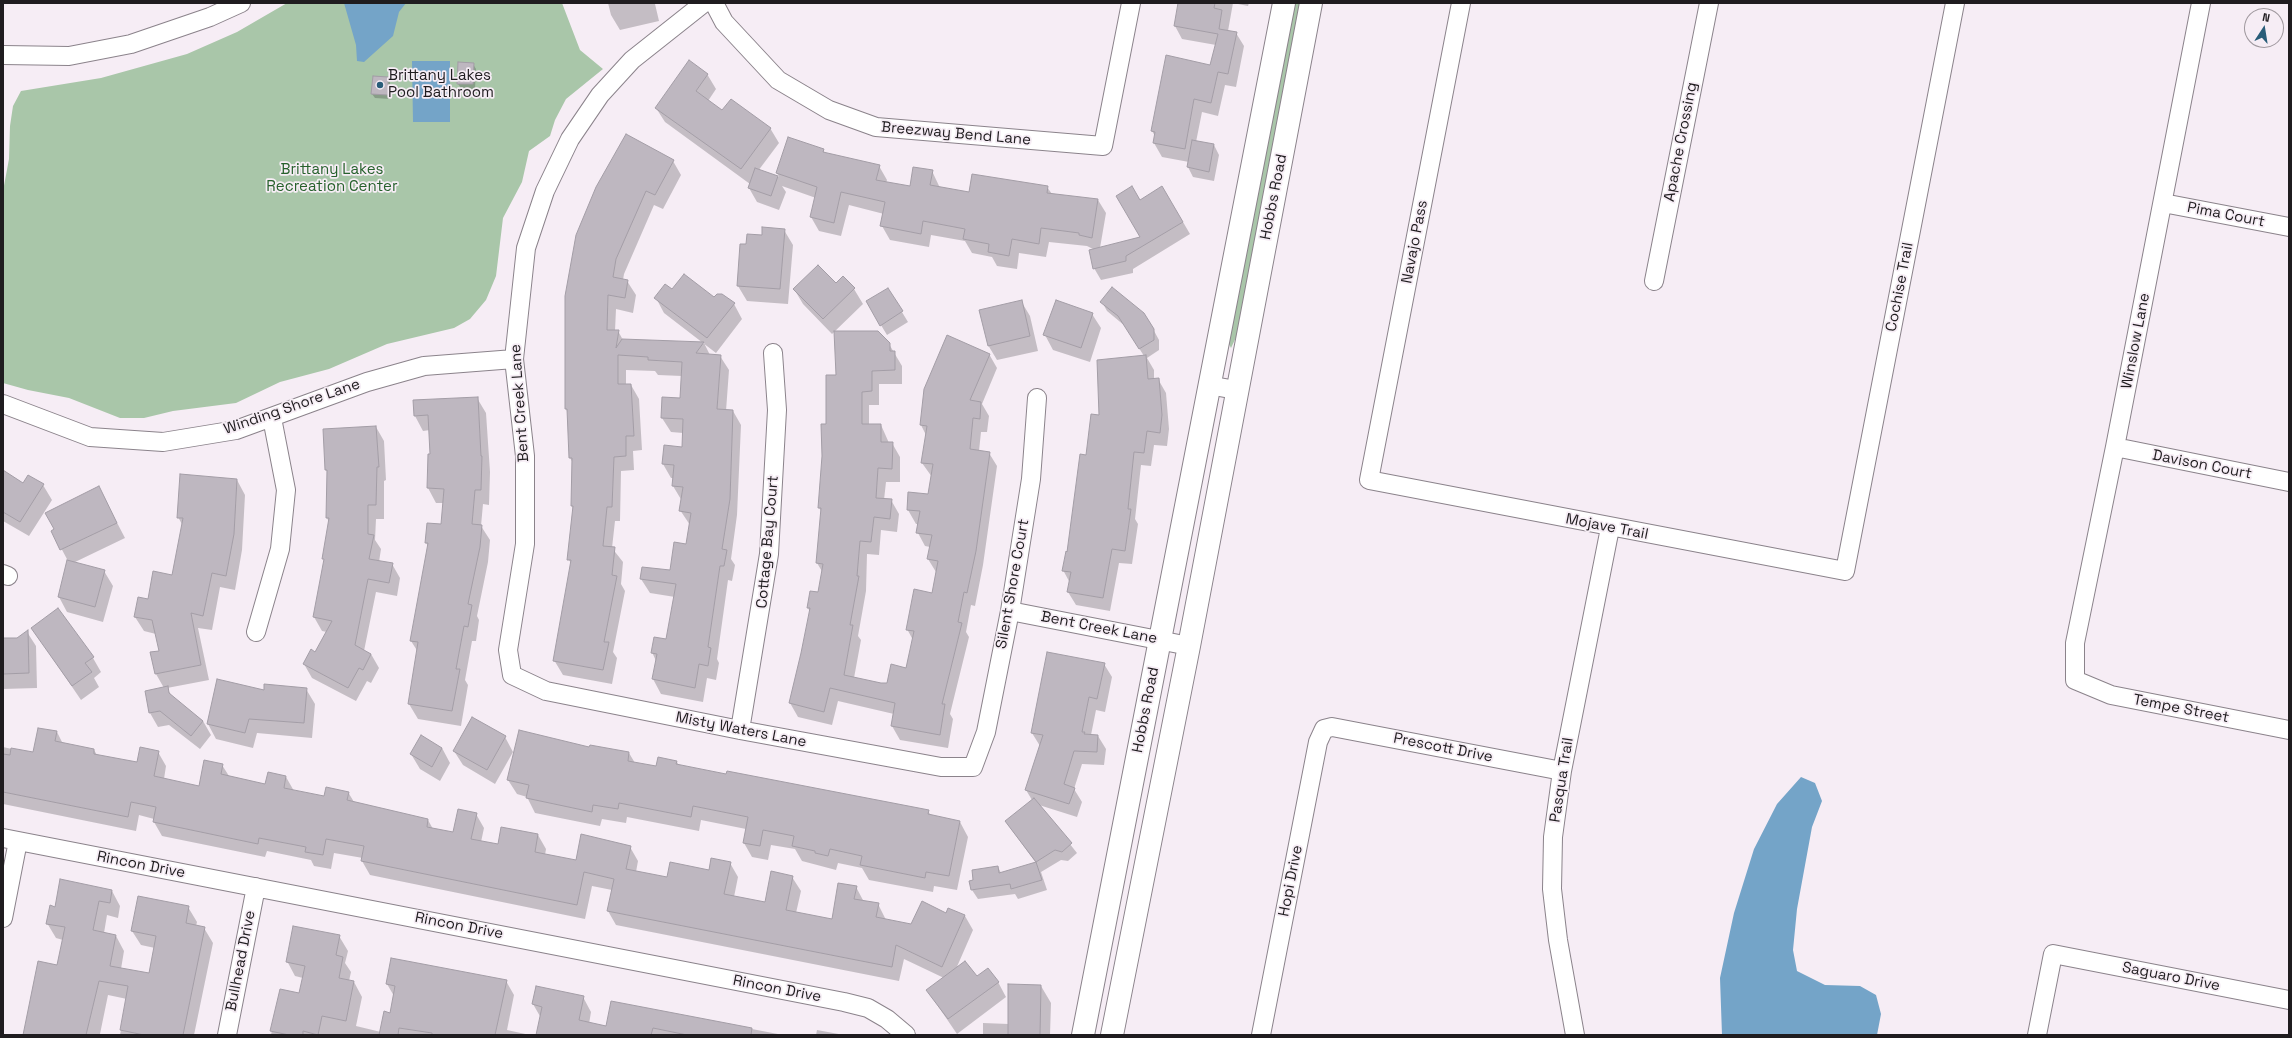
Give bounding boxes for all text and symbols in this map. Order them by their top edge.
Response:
north arrow [2244,8,2284,48]
text: N [2261,10,2271,25]
place label: Brittany Lakes Pool Bathroom [388,67,494,102]
marker: Brittany Lakes Pool Bathroom [375,80,385,90]
street label: Apache Crossing [1661,81,1701,203]
street label: Breezway Bend Lane [880,118,1032,150]
street label: Hobbs Road [1257,153,1291,241]
park label: Brittany Lakes Recreation Center [266,161,398,196]
street label: Navajo Pass [1398,199,1432,285]
street label: Pima Court [2186,199,2266,231]
street label: Cochise Trail [1883,241,1917,333]
street label: Winslow Lane [2118,291,2154,391]
street label: Bent Creek Lane [507,343,533,463]
street label: Winding Shore Lane [222,375,362,439]
street label: Davison Court [2151,447,2253,483]
street label: Cottage Bay Court [753,475,783,609]
street label: Mojave Trail [1564,510,1650,544]
street label: Silent Shore Court [993,518,1033,650]
street label: Bent Creek Lane [1039,608,1159,648]
street label: Hobbs Road [1129,666,1163,754]
street label: Tempe Street [2132,691,2230,727]
street label: Misty Waters Lane [674,708,808,752]
street label: Prescott Drive [1392,730,1494,766]
street label: Pasqua Trail [1546,736,1578,824]
street label: Hopi Drive [1275,844,1307,918]
street label: Rincon Drive [95,848,187,882]
street label: Bullhead Drive [222,909,260,1013]
street label: Rincon Drive [413,909,505,943]
street label: Saguaro Drive [2120,959,2222,995]
street label: Rincon Drive [731,972,823,1006]

